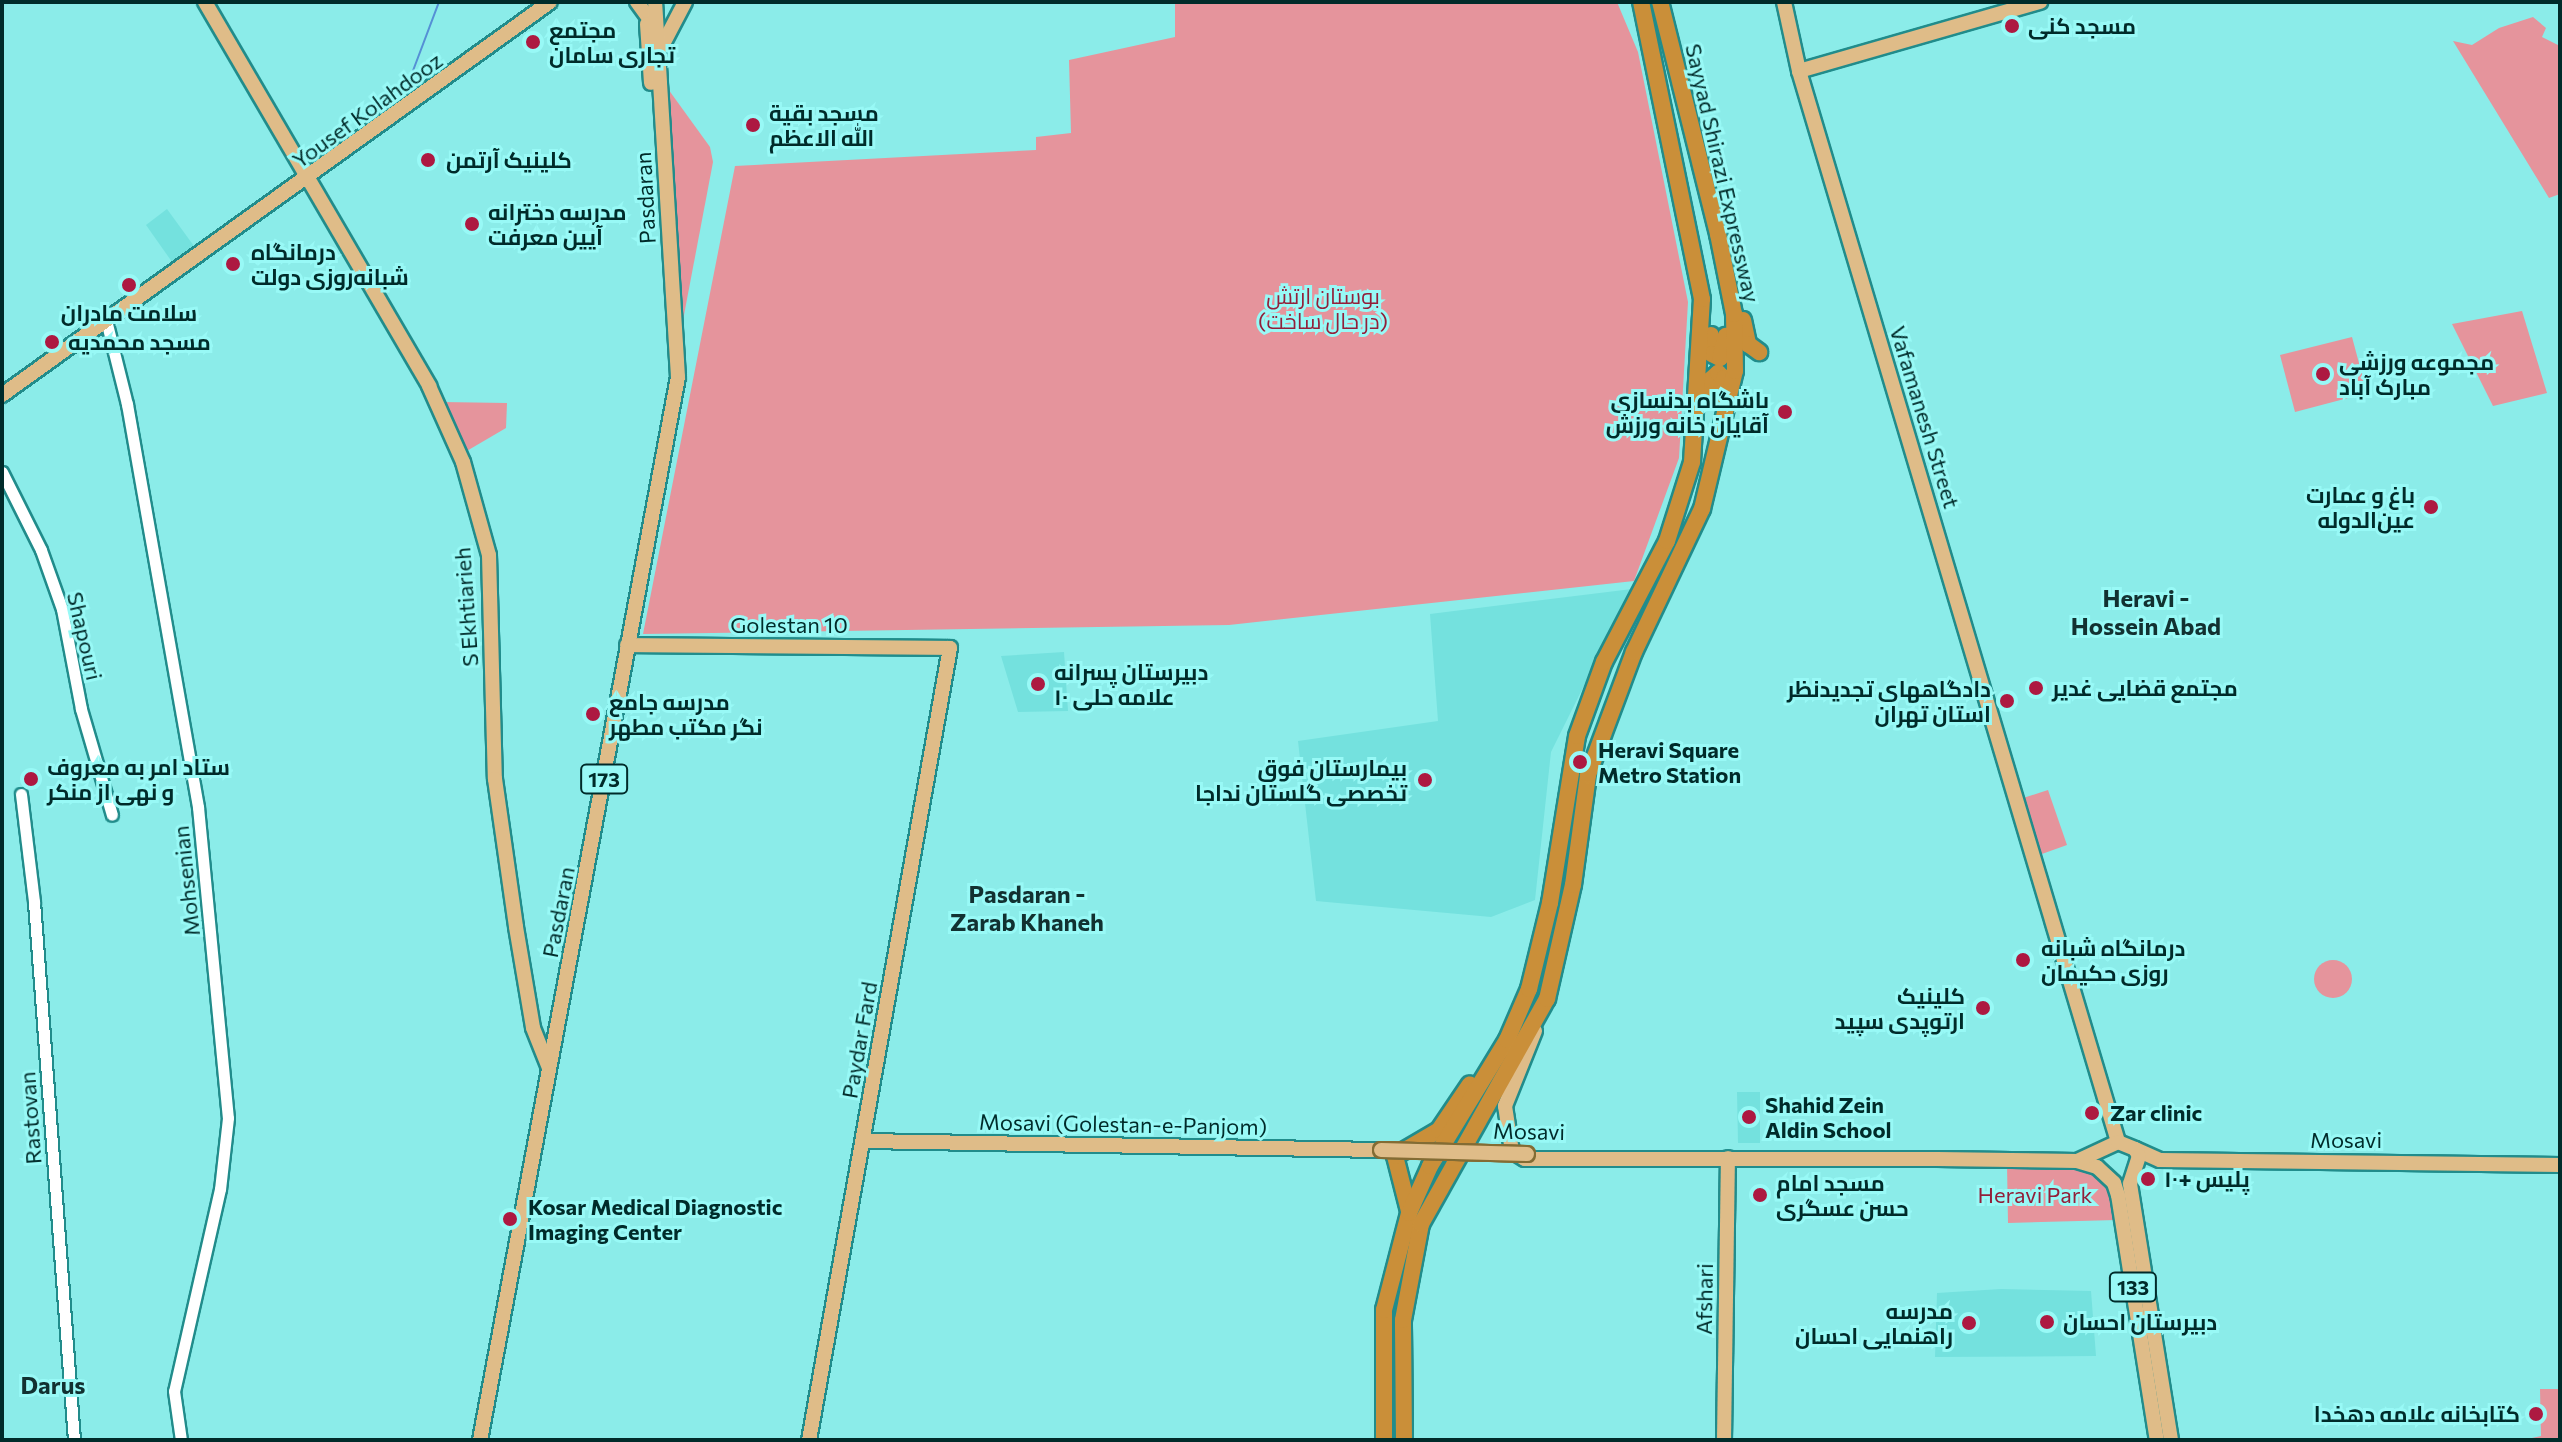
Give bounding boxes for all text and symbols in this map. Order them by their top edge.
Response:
place label: مسجد کنی [2028,13,2136,39]
place label: مجتمع تجاری سامان [549,16,675,68]
marker: مسجد کنی [2003,17,2021,35]
marker: مجتمع تجاری سامان [524,33,542,51]
street label: Sayyad Shirazi Expressway [1680,41,1766,305]
street label: Yousef Kolahdooz [287,47,447,173]
place label: مسجد بقیة الله الاعظم [769,99,879,150]
marker: مسجد بقیة الله الاعظم [744,116,762,134]
place label: کلینیک آرتمن [446,147,572,173]
marker: کلینیک آرتمن [417,149,439,171]
street label: Pasdaran [629,151,661,245]
place label: مدرسه دخترانه آیین معرفت [488,198,627,250]
marker: مدرسه دخترانه آیین معرفت [463,215,481,233]
place label: درمانگاه شبانه‌روزی دولت [251,238,409,290]
marker: درمانگاه شبانه‌روزی دولت [222,253,244,275]
marker: سلامت مادران [118,274,140,296]
park label: بوستان ارتش (در حال ساخت) [1258,282,1388,334]
place label: سلامت مادران [61,300,197,326]
street label: Vafamanesh Street [1885,323,1965,511]
place label: مسجد محمدیه [68,329,211,355]
marker: مسجد محمدیه [43,333,61,351]
place label: مجموعه ورزشی مبارک آباد [2339,348,2494,400]
marker: مجموعه ورزشی مبارک آباد [2314,365,2332,383]
place label: باشگاه بدنسازی آقایان خانه ورزش [1606,386,1769,438]
marker: باشگاه بدنسازی آقایان خانه ورزش [1776,403,1794,421]
place label: باغ و عمارت عین‌الدوله [2306,481,2415,532]
marker: باغ و عمارت عین‌الدوله [2422,498,2440,516]
street label: S Ekhtiarieh [449,546,483,668]
district label: Heravi - Hossein Abad [2071,584,2221,640]
street label: Shapouri [62,589,108,683]
street label: Golestan 10 [730,612,848,638]
place label: دبیرستان پسرانه علامه حلی ۱۰ [1054,658,1208,710]
marker: دبیرستان پسرانه علامه حلی ۱۰ [1029,675,1047,693]
place label: دادگاههای تجدیدنظر استان تهران [1787,675,1991,726]
place label: مجتمع قضایی غدیر [2052,675,2238,701]
marker: مجتمع قضایی غدیر [2027,679,2045,697]
place label: مدرسه جامع نگر مکتب مطهر [609,688,763,740]
marker: دادگاههای تجدیدنظر استان تهران [1998,692,2016,710]
marker: مدرسه جامع نگر مکتب مطهر [584,705,602,723]
place label: Heravi Square Metro Station [1598,736,1741,788]
marker: Heravi Square Metro Station [1569,751,1591,773]
place label: ستاد امر به معروف و نهی از منکر [47,753,230,804]
place label: بیمارستان فوق تخصصی گلستان نداجا [1195,754,1407,806]
road number: 173 [580,763,628,795]
marker: بیمارستان فوق تخصصی گلستان نداجا [1414,769,1436,791]
marker: ستاد امر به معروف و نهی از منکر [22,770,40,788]
street label: Mohsenian [167,825,205,937]
street label: Pasdaran [536,864,580,960]
district label: Pasdaran - Zarab Khaneh [950,880,1104,936]
place label: درمانگاه شبانه روزی حکیمان [2041,934,2185,986]
marker: درمانگاه شبانه روزی حکیمان [2012,949,2034,971]
street label: Paydar Fard [836,980,882,1100]
place label: کلینیک ارتوپدی سپید [1834,982,1965,1034]
marker: کلینیک ارتوپدی سپید [1972,997,1994,1019]
street label: Rastovan [14,1071,46,1165]
place label: Shahid Zein Aldin School [1765,1091,1892,1142]
place label: Zar clinic [2110,1100,2202,1126]
marker: Zar clinic [2081,1102,2103,1124]
street label: Mosavi (Golestan-e-Panjom) [979,1108,1267,1140]
marker: Shahid Zein Aldin School [1740,1108,1758,1126]
street label: Mosavi [1493,1117,1565,1145]
street label: Mosavi [2310,1127,2382,1153]
place label: پلیس +۱۰ [2164,1166,2250,1192]
place label: مسجد امام حسن عسگری [1776,1169,1909,1220]
marker: پلیس +۱۰ [2139,1170,2157,1188]
park label: Heravi Park [1977,1182,2093,1208]
marker: مسجد امام حسن عسگری [1751,1186,1769,1204]
place label: Kosar Medical Diagnostic Imaging Center [528,1193,782,1244]
marker: Kosar Medical Diagnostic Imaging Center [499,1208,521,1230]
street label: Afshari [1690,1263,1718,1335]
road number: 133 [2107,1271,2159,1303]
place label: مدرسه راهنمایی احسان [1795,1297,1953,1348]
place label: دبیرستان احسان [2063,1309,2217,1335]
marker: دبیرستان احسان [2038,1313,2056,1331]
marker: مدرسه راهنمایی احسان [1960,1314,1978,1332]
district label: Darus [20,1371,86,1399]
place label: کتابخانه علامه دهخدا [2314,1401,2520,1427]
marker: کتابخانه علامه دهخدا [2527,1405,2545,1423]

